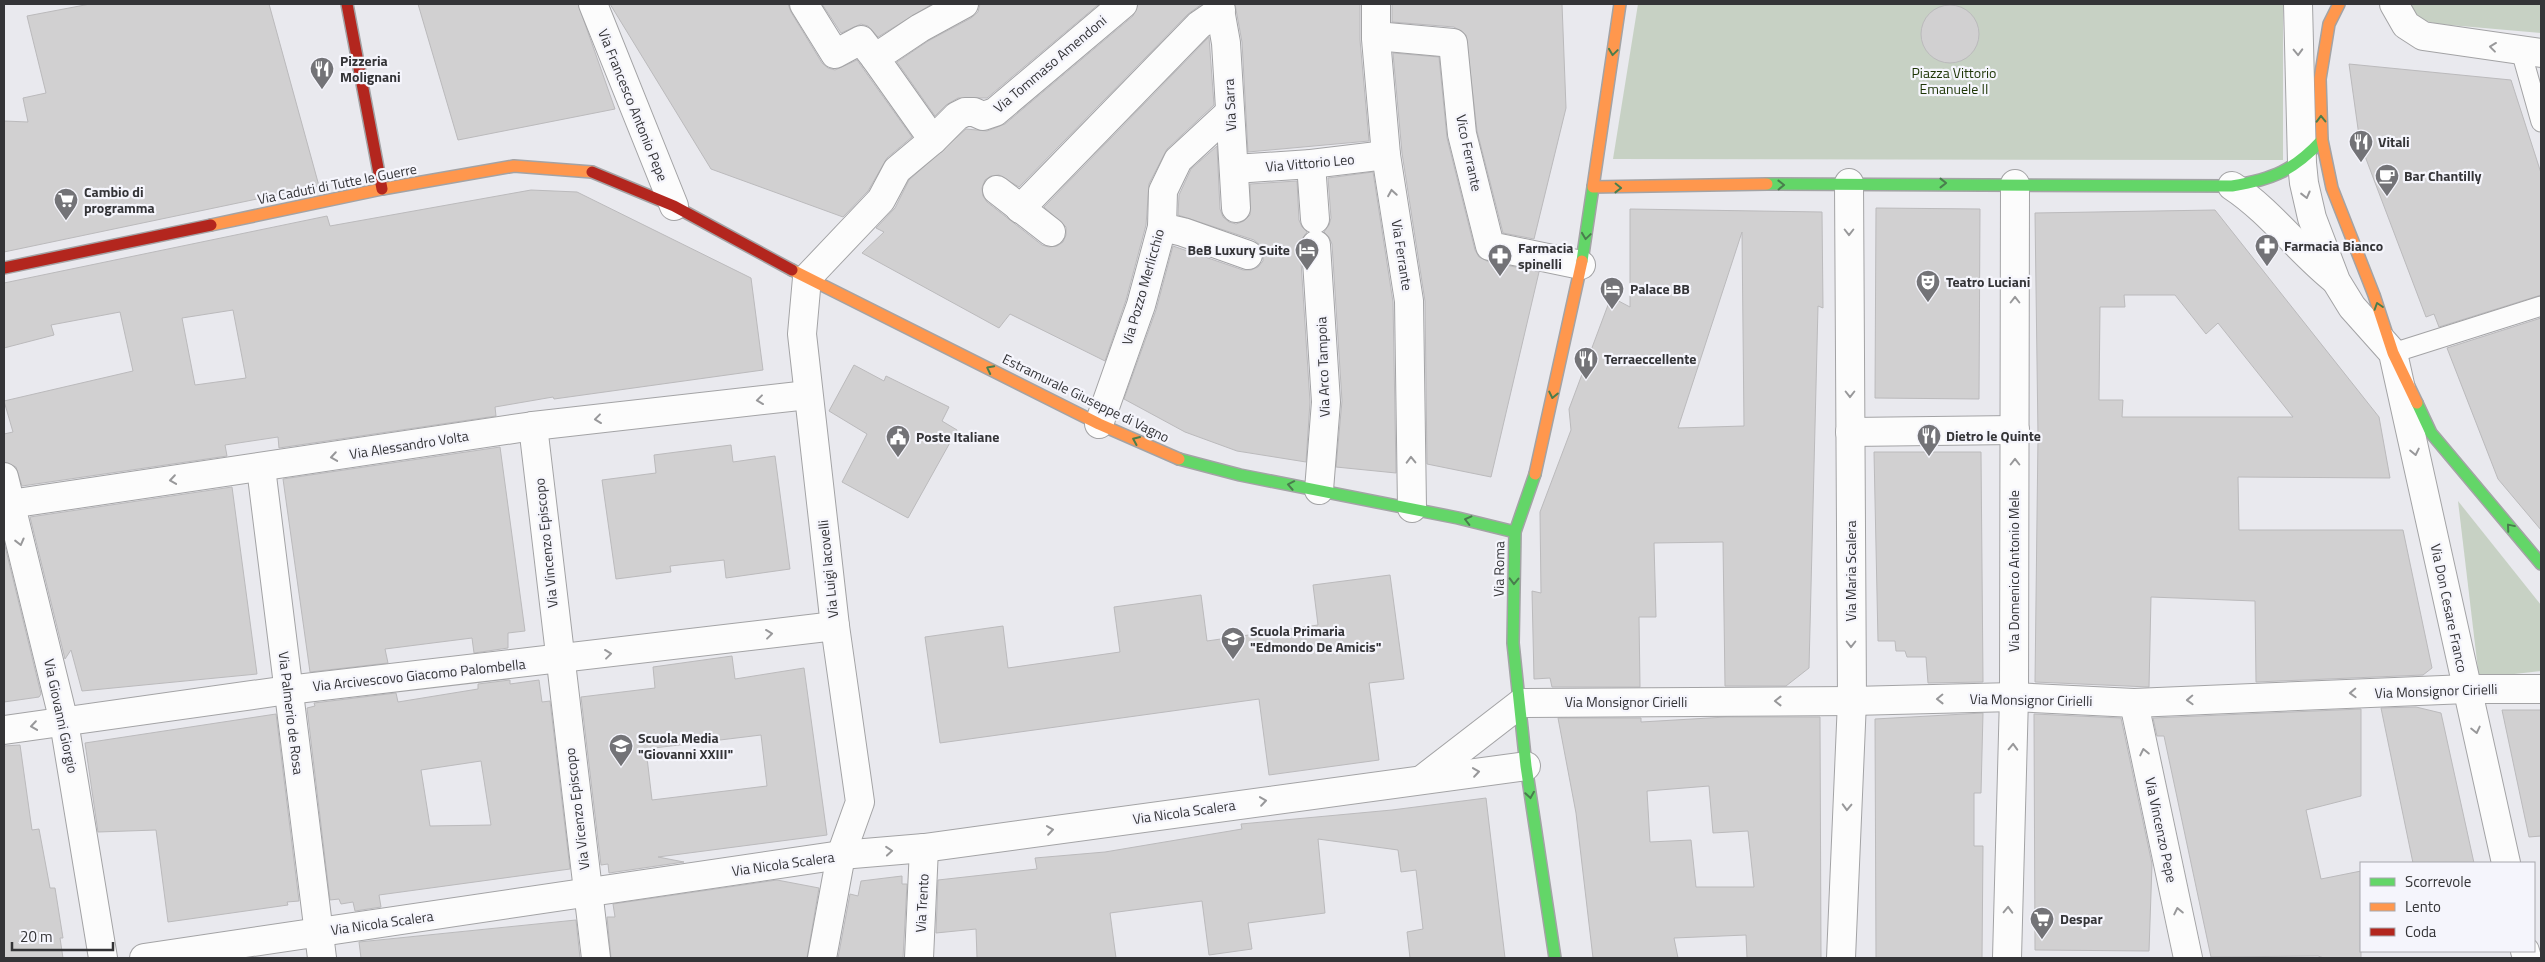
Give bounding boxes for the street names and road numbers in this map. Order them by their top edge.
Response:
street label: Via Tommaso Amendoni [988,10,1111,117]
street label: Via Francesco Antonio Pepe [593,25,674,184]
street label: Via Sarra [1218,78,1241,132]
street label: Vico Ferrante [1451,113,1488,193]
street label: Via Vittorio Leo [1265,148,1355,177]
street label: Via Caduti di Tutte le Guerre [255,158,418,209]
street label: Via Ferrante [1387,218,1418,292]
street label: Via Pozzo Merlicchio [1116,226,1169,347]
street label: Via Arco Tampoia [1310,316,1335,418]
street label: Estramurale Giuseppe di Vagno [999,348,1173,447]
street label: Via Alessandro Volta [348,425,470,464]
street label: Via Vincenzo Episcopo [528,477,563,609]
street label: Via Domenico Antonio Mele [2003,490,2024,652]
street label: Via Luigi Iacovelli [812,519,843,619]
street label: Via Maria Scalera [1840,521,1861,621]
street label: Via Roma [1488,541,1509,597]
street label: Via Don Cesare Franco [2426,542,2473,674]
street label: Via Palmerio de Rosa [274,650,309,776]
street label: Via Arcivescovo Giacomo Palombella [311,653,526,696]
street label: Via Giovanni Giorgio [39,657,84,775]
street label: Via Monsignor Cirielli [2374,678,2498,703]
street label: Via Monsignor Cirielli [1969,688,2093,711]
street label: Via Monsignor Cirielli [1565,691,1687,712]
street label: Via Vicenzo Episcopo [559,747,594,871]
street label: Via Vincenzo Pepe [2140,775,2183,885]
street label: Via Nicola Scalera [1131,794,1237,829]
street label: Via Nicola Scalera [730,846,836,881]
street label: Via Trento [909,873,934,933]
street label: Via Nicola Scalera [329,905,435,940]

